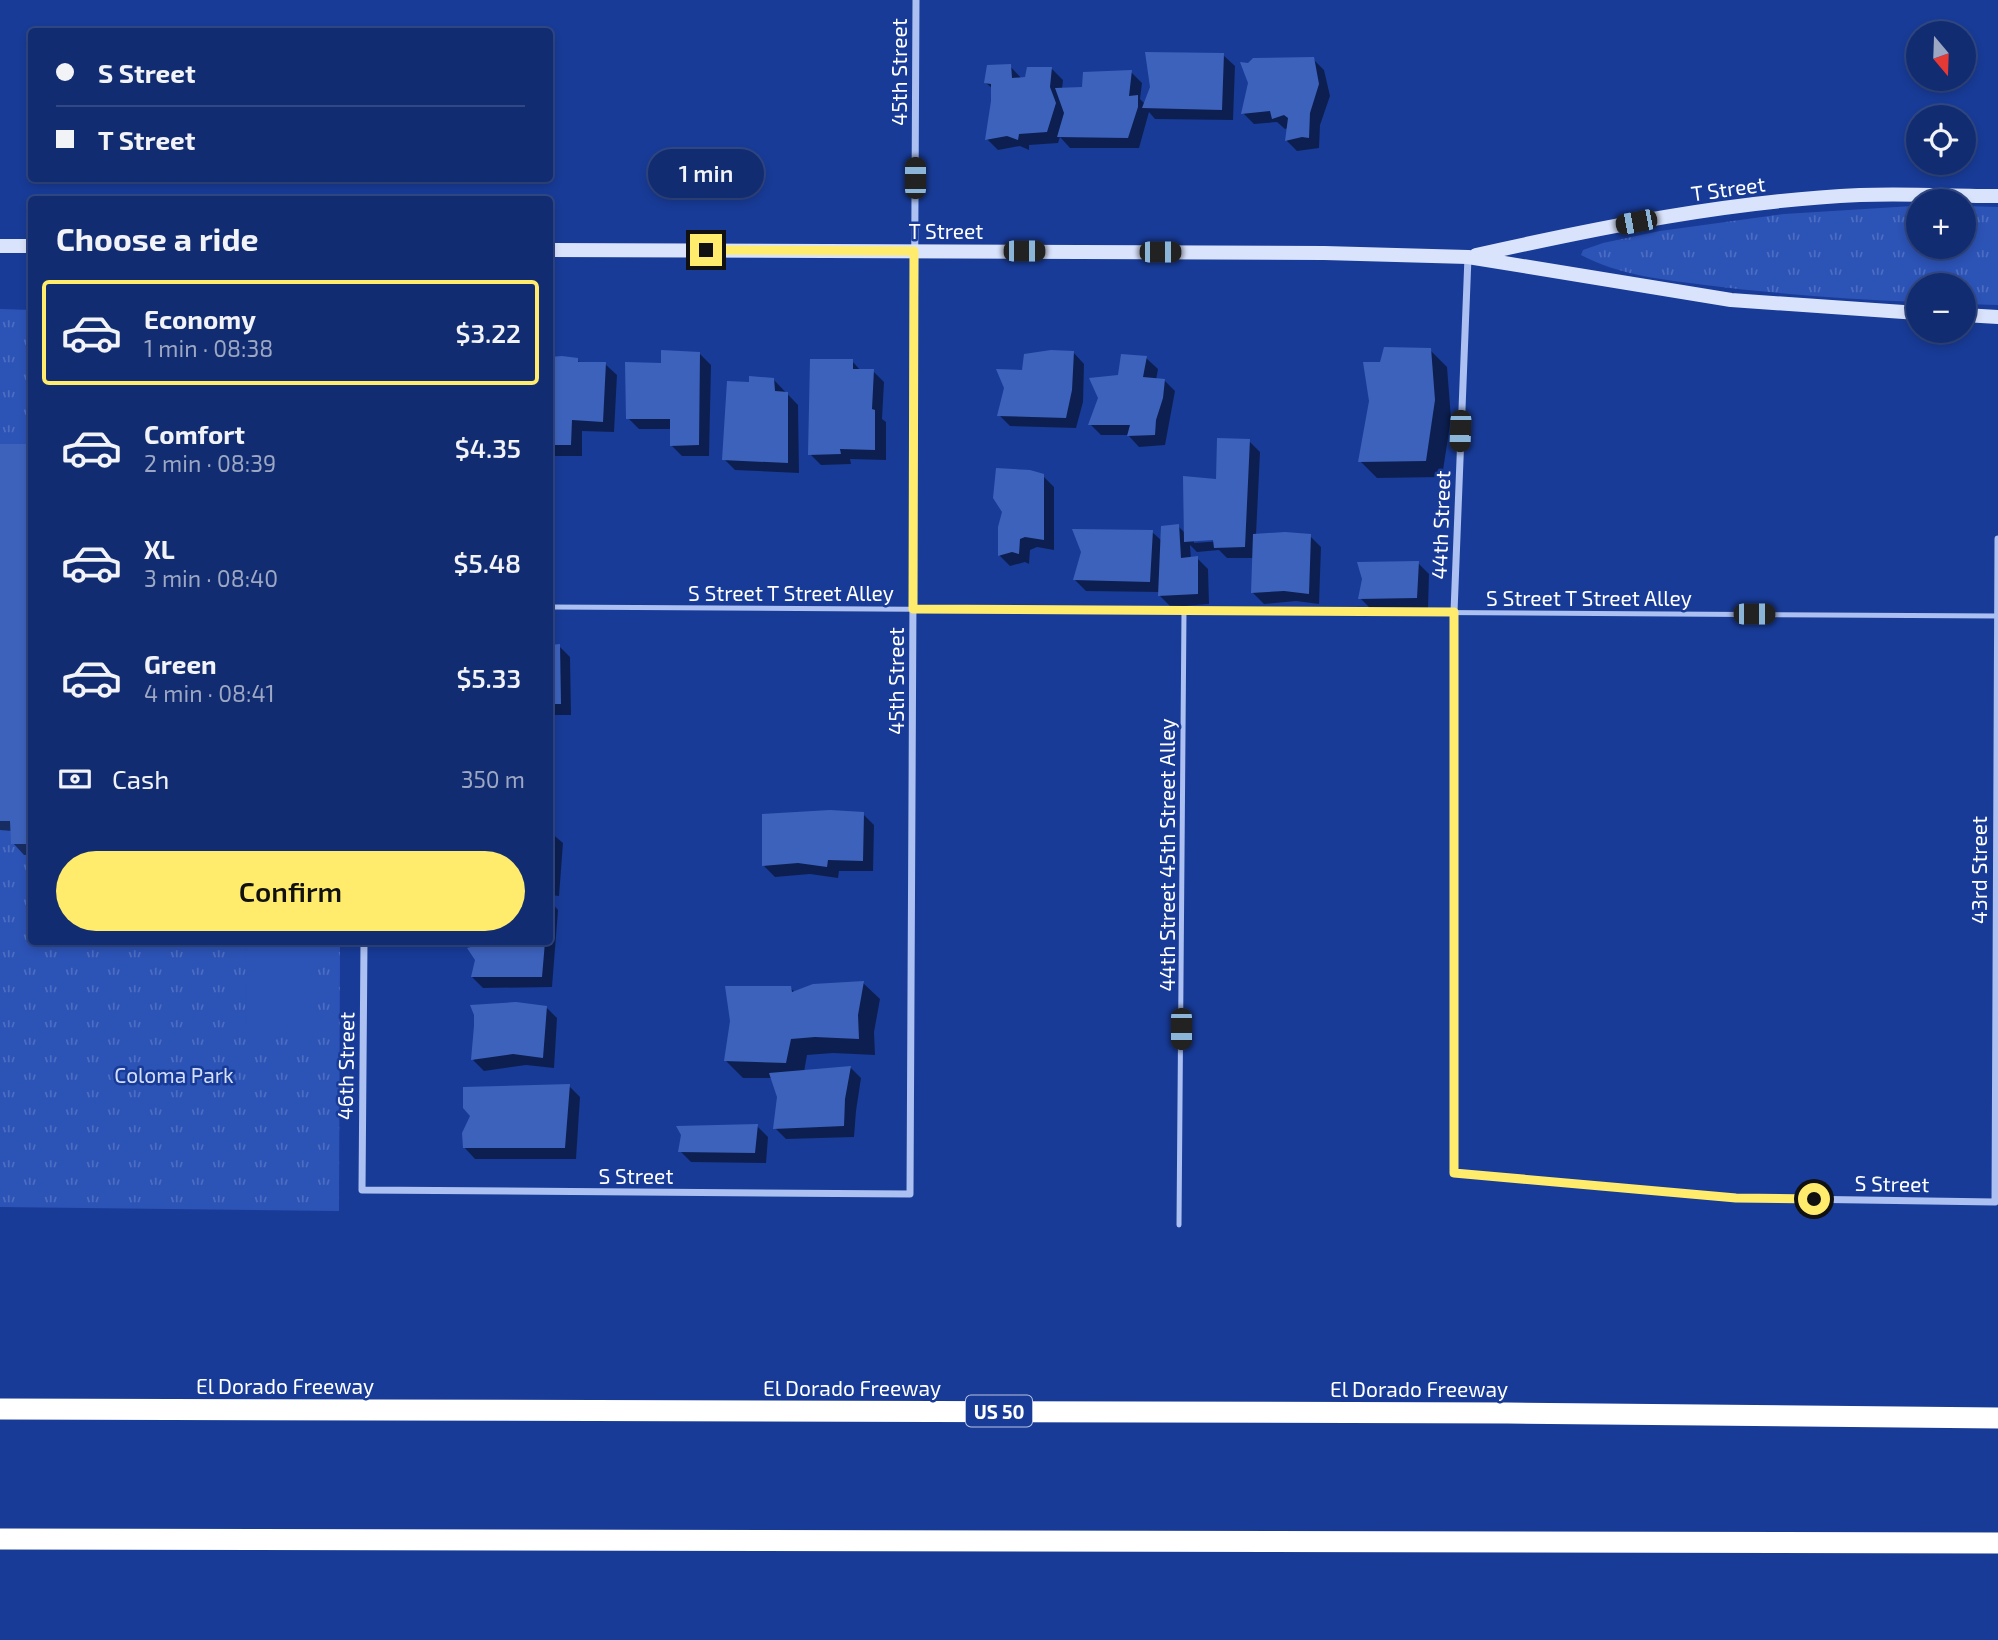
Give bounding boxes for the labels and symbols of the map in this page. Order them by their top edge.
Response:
street label: 45th Street [886,18,911,126]
north arrow [1906,21,1976,91]
callout: 1 min [648,148,764,198]
car [905,157,926,199]
street label: T Street [1689,170,1767,206]
car [1614,208,1659,236]
street label: T Street [909,218,983,243]
route end [690,234,722,266]
car [1004,241,1046,262]
car [1140,242,1182,263]
car [1449,410,1472,452]
street label: 44th Street [1426,470,1454,580]
street label: S Street T Street Alley [688,580,894,605]
street label: S Street T Street Alley [1486,585,1692,610]
car [1734,604,1776,625]
street label: 45th Street [883,627,908,735]
street label: 44th Street 45th Street Alley [1154,718,1179,992]
street label: 43rd Street [1966,816,1991,924]
car [1171,1008,1192,1050]
street label: 46th Street [332,1012,358,1120]
park label: Coloma Park [114,1062,234,1087]
street label: S Street [599,1163,673,1188]
street label: S Street [1854,1170,1930,1196]
route start [1798,1183,1830,1215]
street label: El Dorado Freeway [196,1373,374,1398]
street label: El Dorado Freeway [763,1375,941,1400]
street label: El Dorado Freeway [1330,1376,1508,1401]
road number: US 50 [966,1396,1032,1427]

